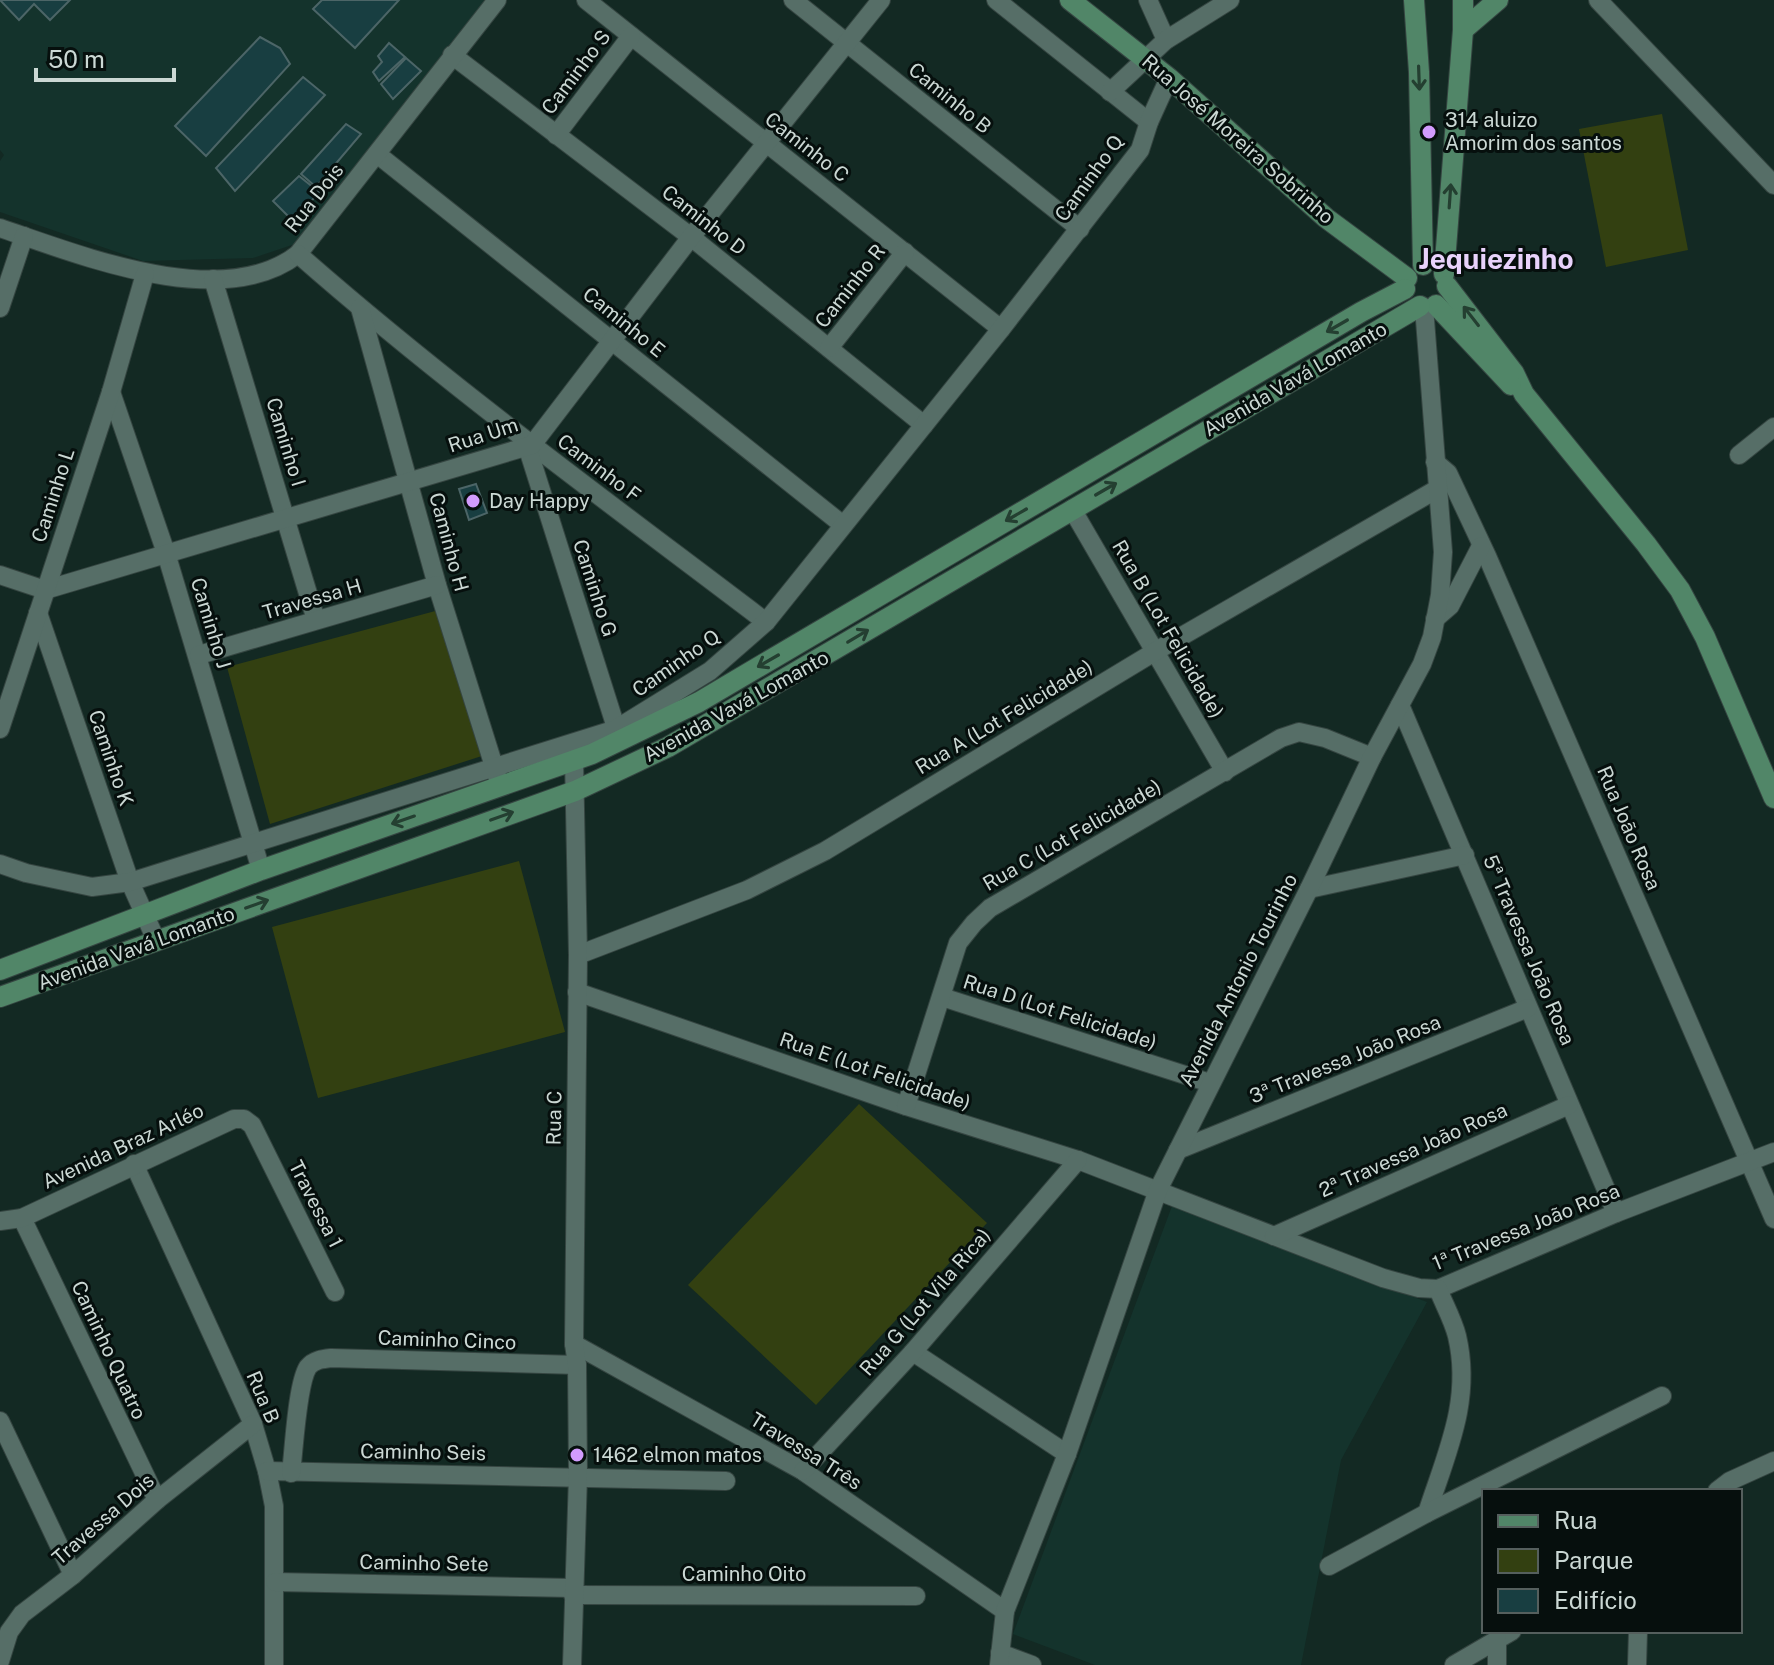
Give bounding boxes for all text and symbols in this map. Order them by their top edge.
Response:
street label: Caminho S [536,25,616,119]
scale bar [36,32,174,82]
text: 50 m [48,45,105,73]
street label: Rua José Moreira Sobrinho [1137,49,1339,229]
street label: Caminho B [904,57,996,139]
one-way arrow [1412,64,1427,91]
street label: Caminho C [760,107,854,187]
place label: 314 aluizo Amorim dos santos [1445,108,1622,155]
marker: 314 aluizo Amorim dos santos [1420,123,1438,141]
street label: Caminho Q [1050,130,1128,226]
street label: Rua Dois [280,159,348,237]
street label: Caminho D [657,180,751,260]
one-way arrow [1443,184,1458,210]
street label: Caminho R [810,239,890,333]
district label: Jequiezinho [1418,242,1574,275]
street label: Caminho E [578,282,670,362]
one-way arrow [1462,306,1480,327]
street label: Avenida Vavá Lomanto [1199,317,1391,441]
one-way arrow [1326,318,1349,334]
street label: Caminho I [261,395,311,489]
street label: Rua Um [445,412,521,458]
street label: Caminho F [553,429,645,507]
street label: Caminho L [26,445,80,545]
one-way arrow [1094,481,1117,497]
place label: Day Happy [489,489,590,513]
street label: Caminho H [424,490,474,594]
marker: Day Happy [464,492,482,510]
one-way arrow [1005,507,1028,523]
street label: Caminho G [568,536,622,640]
street label: Rua B (Lot Felicidade) [1107,536,1229,722]
street label: Travessa H [260,573,364,625]
street label: Caminho J [186,575,236,671]
street label: Caminho Q [628,624,724,702]
one-way arrow [846,628,870,643]
street label: Avenida Vavá Lomanto [639,645,833,767]
one-way arrow [757,653,780,669]
street label: Rua A (Lot Felicidade) [911,655,1097,779]
street label: Caminho K [83,707,139,809]
street label: Rua João Rosa [1592,762,1666,894]
street label: Rua C (Lot Felicidade) [979,774,1165,896]
one-way arrow [490,808,515,823]
one-way arrow [391,814,416,829]
street label: 5ª Travessa João Rosa [1478,851,1580,1049]
street label: Avenida Antonio Tourinho [1174,869,1302,1091]
one-way arrow [245,895,270,910]
street label: Avenida Vavá Lomanto [34,901,238,995]
street label: Rua D (Lot Felicidade) [960,969,1160,1055]
street label: 3ª Travessa João Rosa [1246,1010,1444,1108]
street label: Rua E (Lot Felicidade) [776,1027,974,1115]
street label: Rua C [542,1090,566,1146]
street label: Avenida Braz Arléo [39,1098,207,1194]
street label: 2ª Travessa João Rosa [1315,1098,1511,1202]
street label: Travessa 1 [284,1156,348,1252]
street label: 1ª Travessa João Rosa [1429,1178,1623,1276]
street label: Rua G (Lot Vila Rica) [854,1223,996,1381]
street label: Caminho Quatro [66,1277,152,1423]
street label: Caminho Cinco [377,1326,517,1354]
street label: Rua B [241,1367,285,1427]
street label: Travessa Três [746,1407,866,1495]
street label: Caminho Seis [360,1439,486,1465]
place label: 1462 elmon matos [593,1443,762,1467]
marker: 1462 elmon matos [568,1446,586,1464]
street label: Travessa Dois [47,1468,159,1570]
legend [1482,1489,1742,1633]
text: Rua [1554,1506,1597,1534]
text: Parque [1554,1546,1633,1574]
street label: Caminho Sete [359,1550,489,1576]
street label: Caminho Oito [682,1562,806,1586]
text: Edifício [1554,1586,1637,1614]

